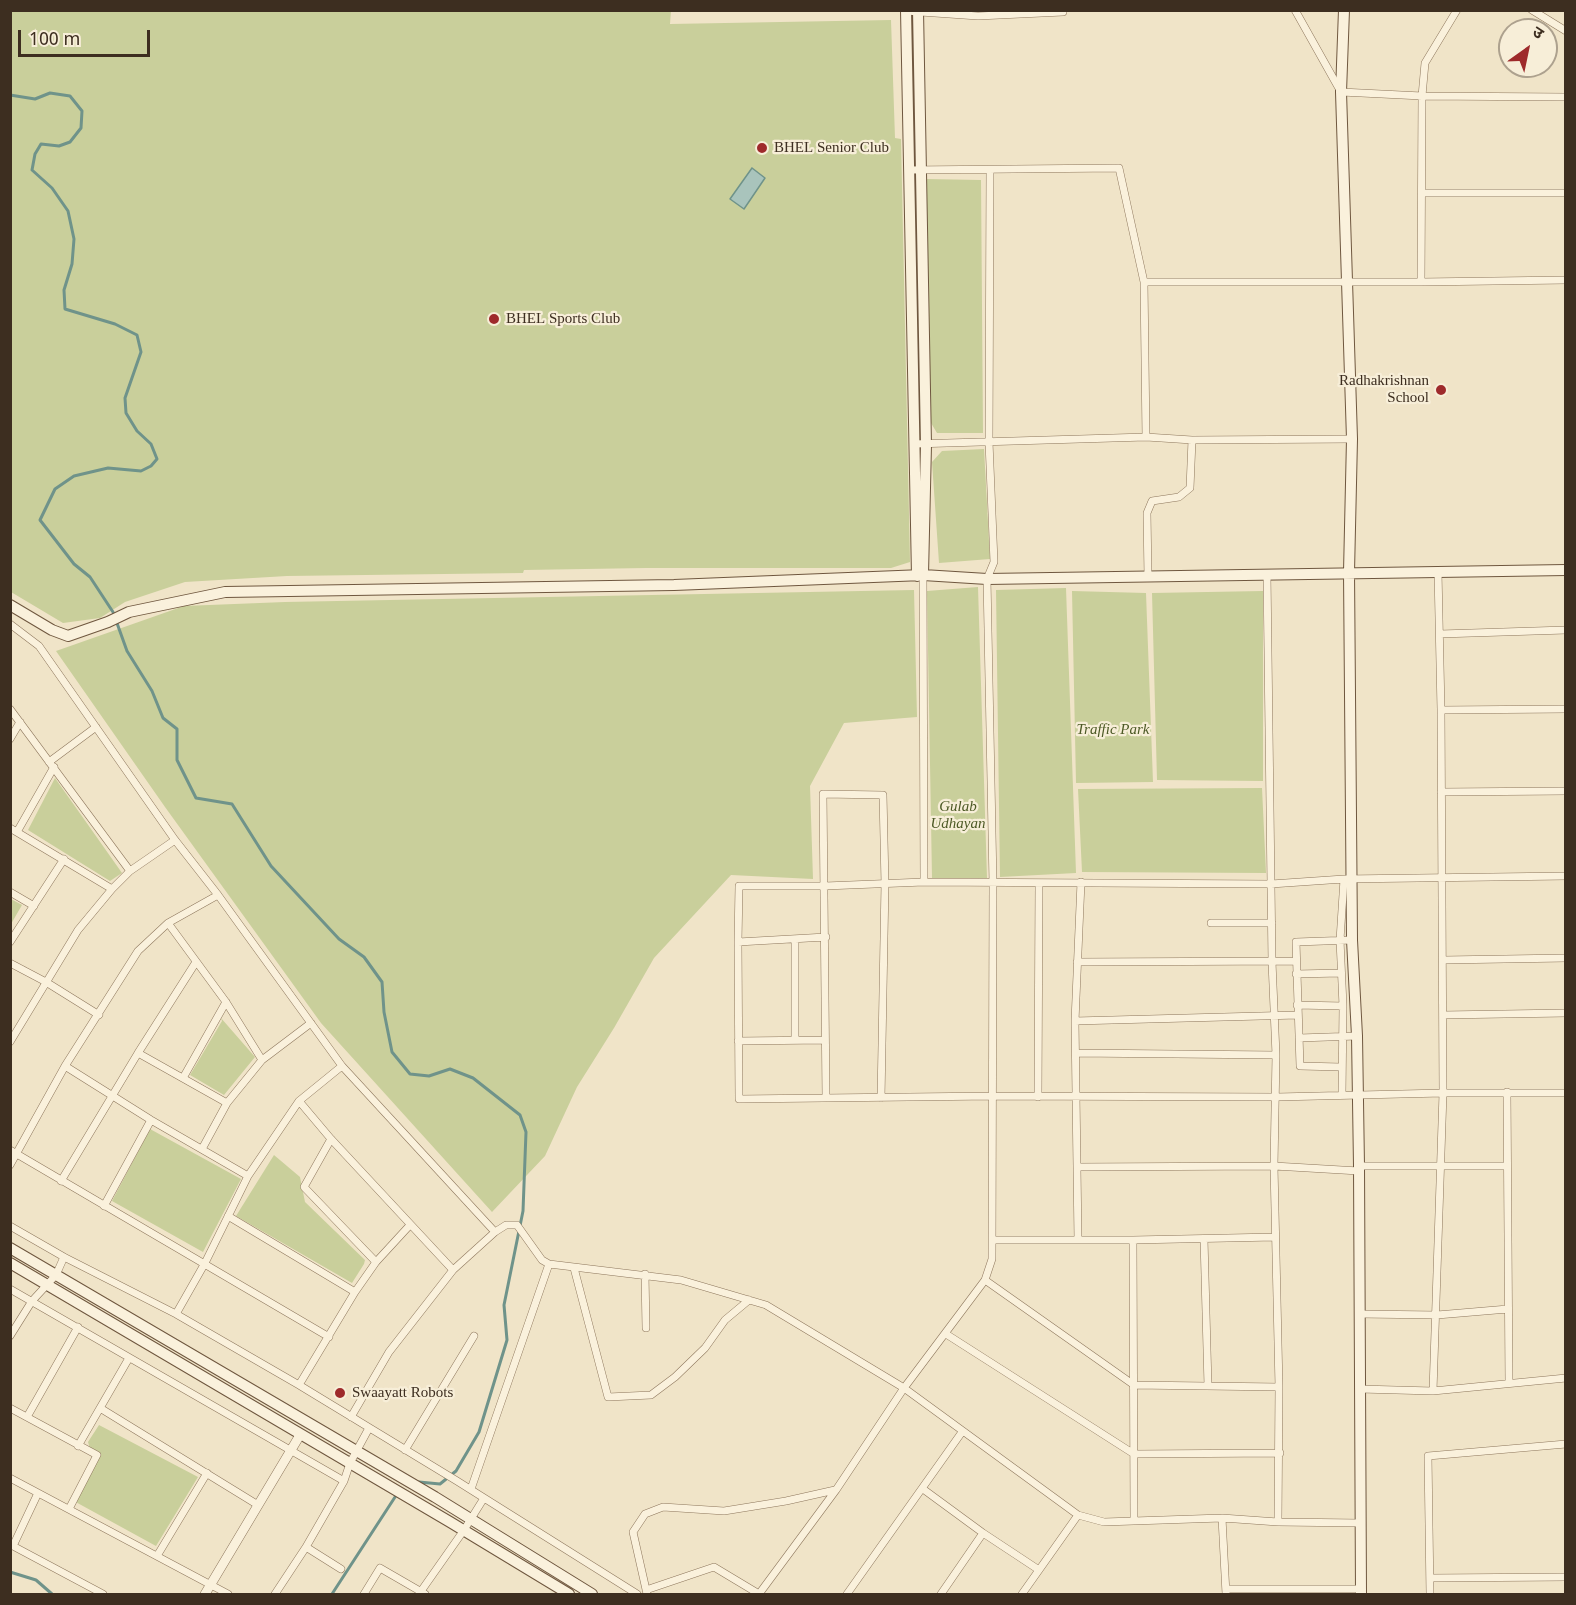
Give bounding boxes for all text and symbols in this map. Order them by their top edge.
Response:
scale bar [21,18,153,56]
north arrow [1498,18,1558,78]
text: उ [1527,23,1547,46]
text: 100 m [29,29,80,52]
place label: BHEL Senior Club [774,139,896,157]
marker: BHEL Senior Club [755,141,769,155]
place label: BHEL Sports Club [506,310,628,328]
marker: BHEL Sports Club [487,312,501,326]
place label: Radhakrishnan School [1323,372,1429,407]
marker: Radhakrishnan School [1434,383,1448,397]
park label: Traffic Park [1074,721,1152,739]
park label: Gulab Udhayan [926,798,990,833]
place label: Swaayatt Robots [352,1384,469,1402]
marker: Swaayatt Robots [333,1386,347,1400]

